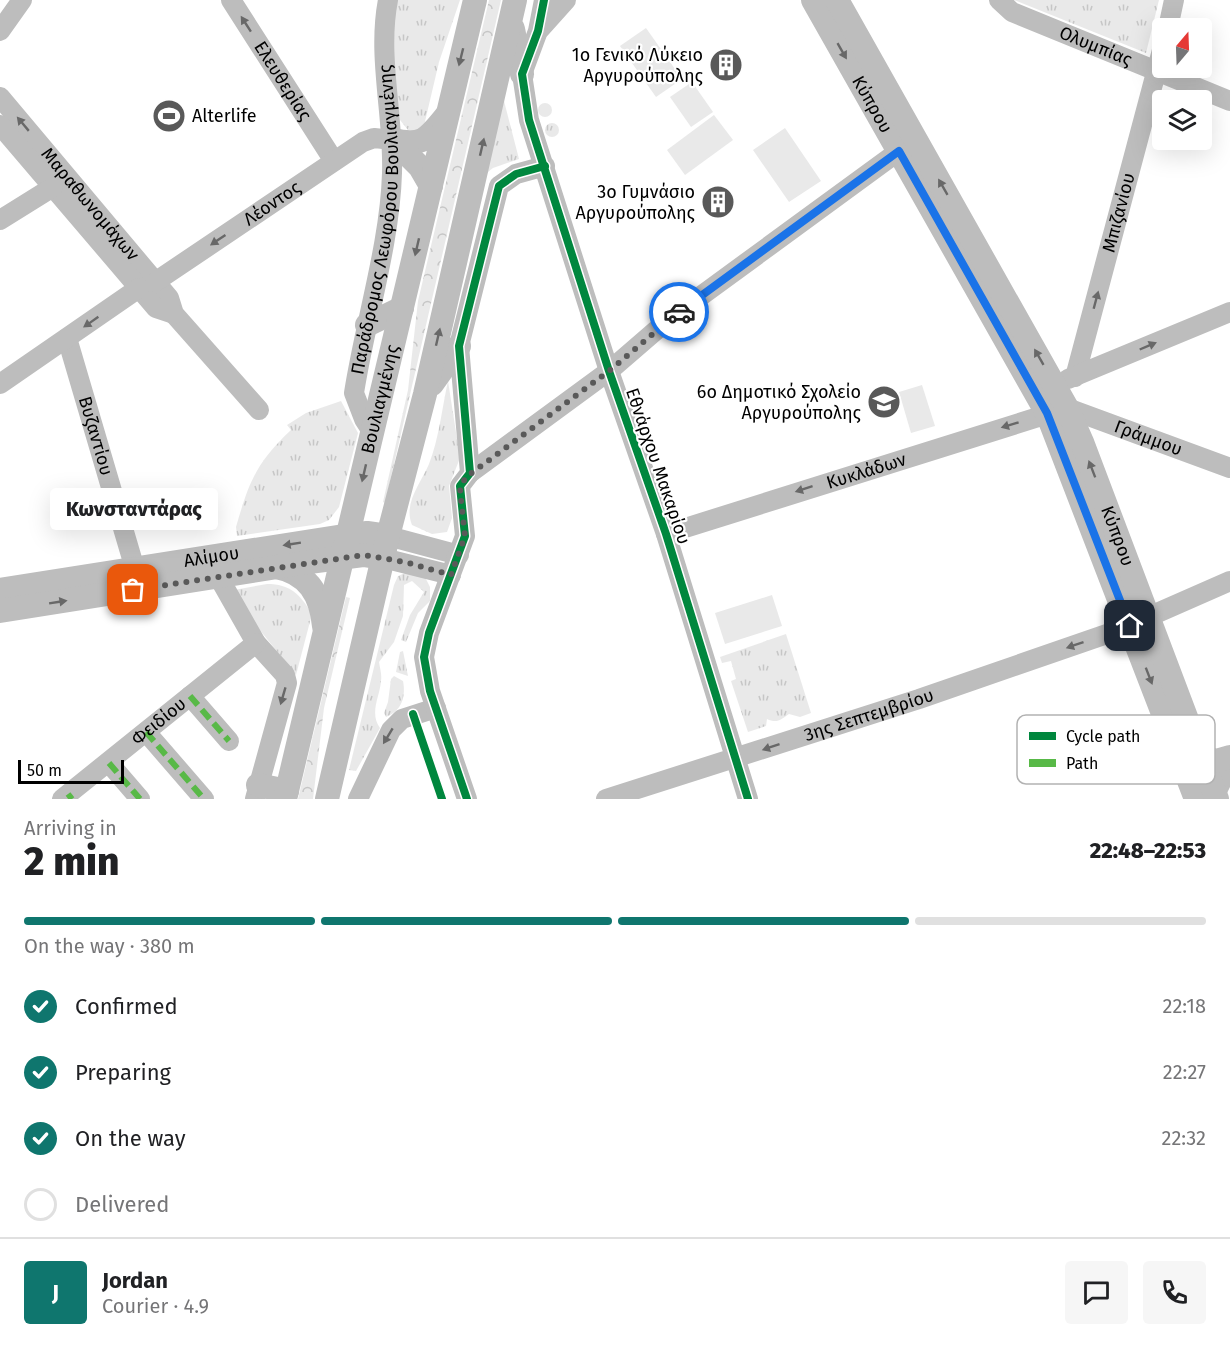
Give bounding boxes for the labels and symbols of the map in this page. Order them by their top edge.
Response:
one-way arrow [241,16,252,32]
north arrow [1152,18,1212,78]
street label: Ολυμπίας [1056,21,1136,71]
street label: Ελευθερίας [249,37,317,125]
one-way arrow [837,43,847,60]
place label: 1ο Γενικό Λύκειο Αργυρούπολης [572,44,704,87]
building icon: 1ο Γενικό Λύκειο Αργυρούπολης [708,47,744,83]
one-way arrow [456,48,466,66]
street label: Παράδρομος Λεωφόρου Βουλιαγμένης [346,63,403,376]
street label: Κύπρου [847,72,897,137]
sports icon: Alterlife [151,98,187,134]
place label: Alterlife [192,105,257,127]
one-way arrow [16,116,29,132]
one-way arrow [477,137,487,156]
street label: Μαραθωνομάχων [36,143,144,265]
street label: Μπιζανίου [1098,171,1140,255]
street label: Λέοντος [239,176,305,230]
one-way arrow [938,178,948,195]
place label: 3ο Γυμνάσιο Αργυρούπολης [575,181,696,224]
building icon: 3ο Γυμνάσιο Αργυρούπολης [700,184,736,220]
one-way arrow [210,234,226,246]
one-way arrow [411,238,421,256]
courier [649,282,709,342]
one-way arrow [1091,291,1101,309]
one-way arrow [83,315,98,327]
one-way arrow [434,327,444,346]
one-way arrow [1139,341,1157,351]
street label: Βουλιαγμένης [356,342,404,456]
one-way arrow [1034,348,1044,365]
place label: 6ο Δημοτικό Σχολείο Αργυρούπολης [697,381,862,424]
school or university icon: 6ο Δημοτικό Σχολείο Αργυρούπολης [866,384,902,420]
street label: Εθνάρχου Μακαρίου [621,385,695,547]
street label: Βυζαντίου [74,394,118,478]
street label: Γράμμου [1111,415,1185,460]
one-way arrow [1001,421,1019,430]
street label: Κυκλάδων [824,448,909,494]
one-way arrow [1087,460,1097,478]
one-way arrow [358,464,368,482]
one-way arrow [795,485,813,494]
callout: Κωνσταντάρας [49,488,217,530]
street label: Κύπρου [1096,503,1139,569]
one-way arrow [282,540,301,549]
street label: Αλίμου [182,542,241,572]
pin [107,564,158,615]
one-way arrow [48,597,67,606]
pin [1104,600,1155,651]
one-way arrow [1066,641,1084,651]
one-way arrow [1145,668,1155,686]
street label: 3ης Σεπτεμβρίου [801,684,937,746]
one-way arrow [278,688,287,706]
street label: Φειδίου [127,693,191,750]
legend [1017,715,1215,784]
text: Cycle path [1066,727,1140,746]
one-way arrow [383,728,393,745]
one-way arrow [762,743,780,752]
text: Path [1066,754,1098,773]
scale bar [18,757,124,784]

